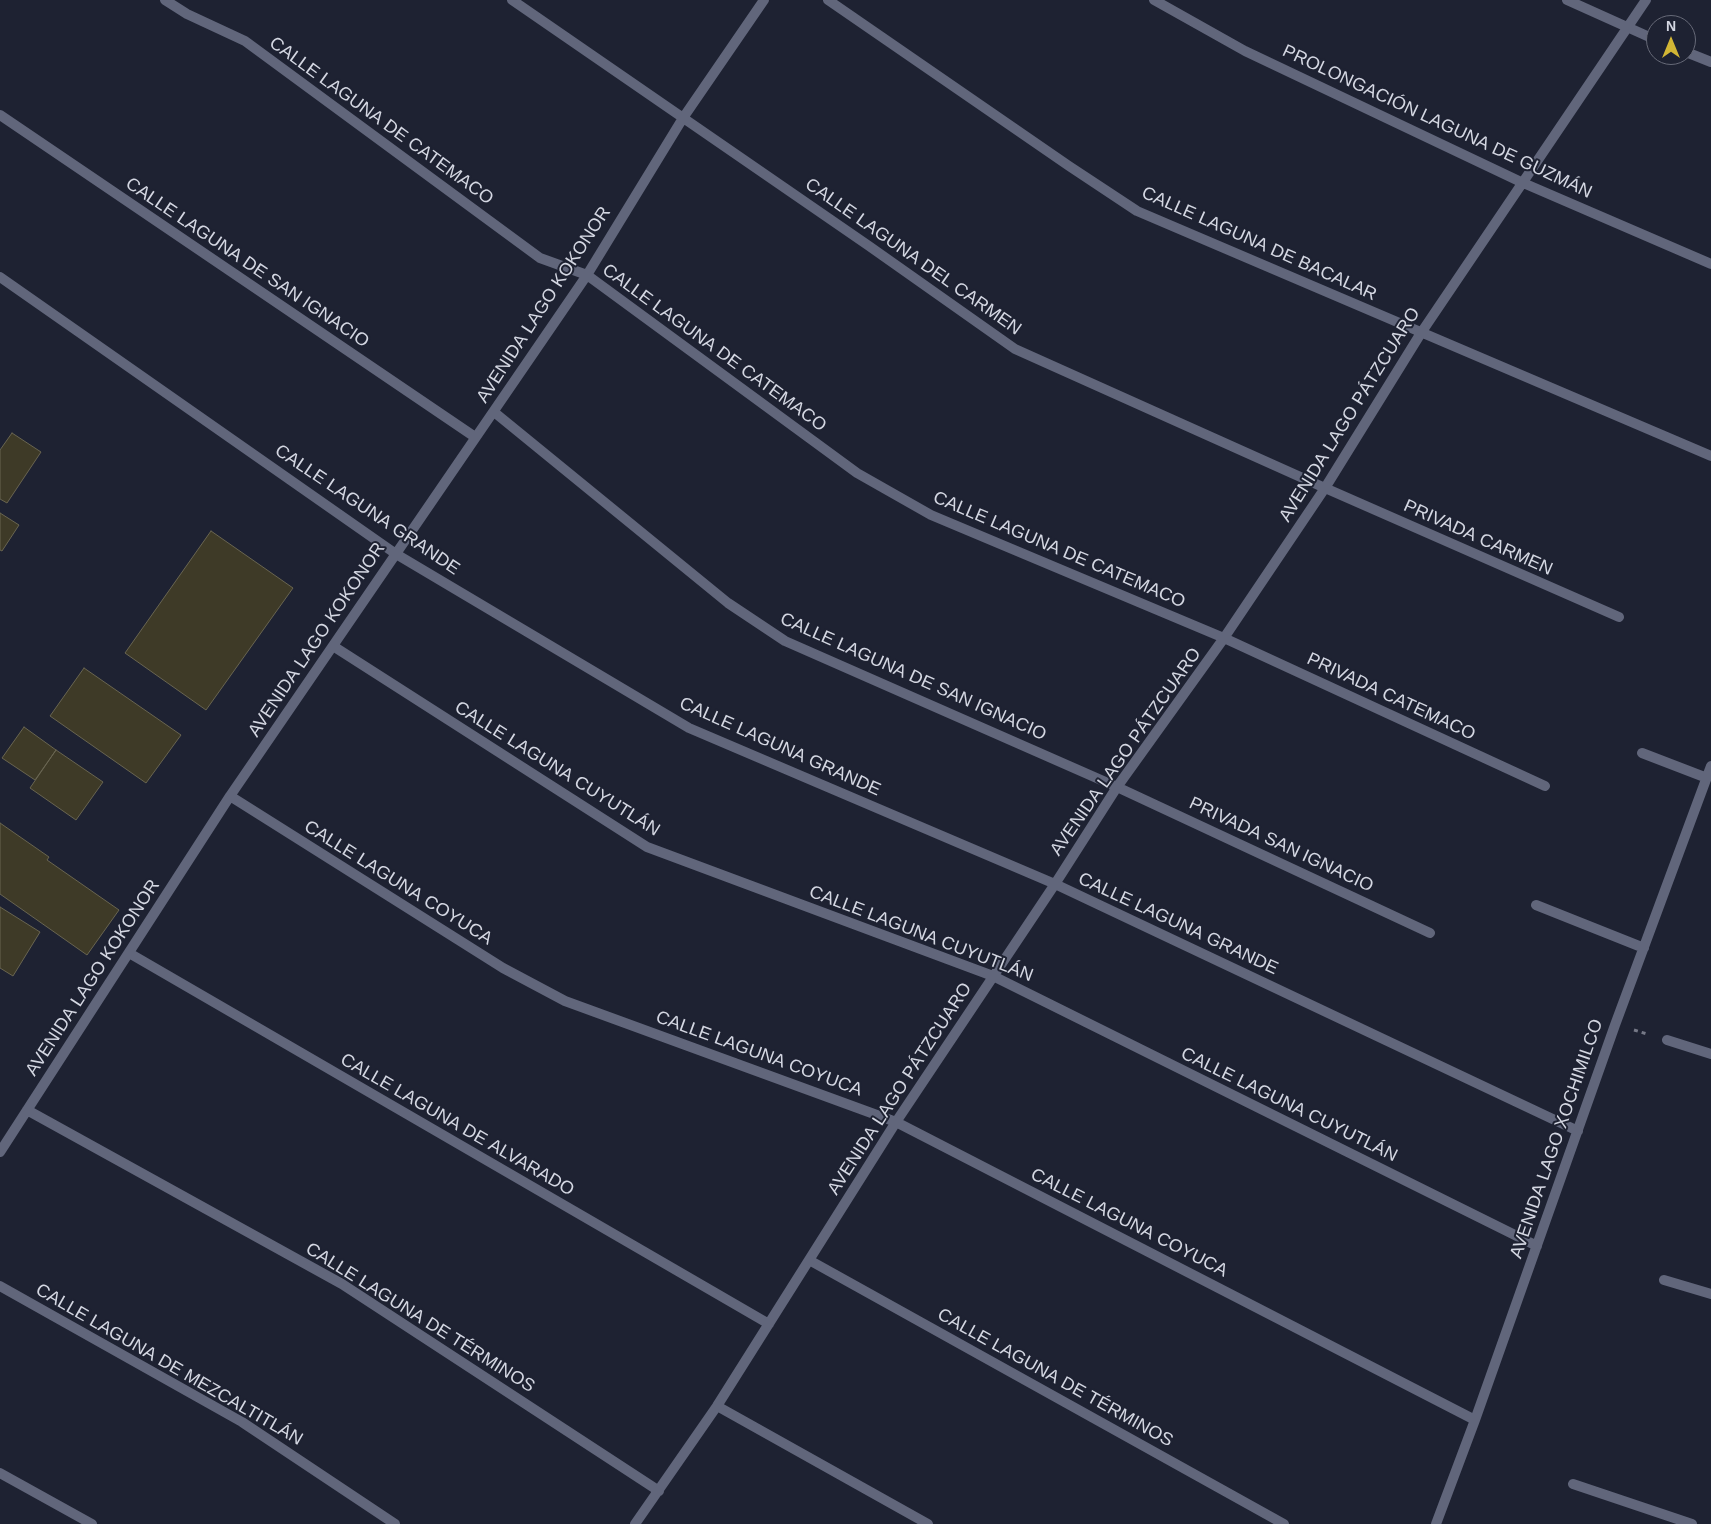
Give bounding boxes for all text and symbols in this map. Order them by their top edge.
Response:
north arrow [1646,15,1696,65]
text: N [1666,18,1676,34]
street label: CALLE LAGUNA DE CATEMACO [265,32,497,210]
street label: PROLONGACIÓN LAGUNA DE GUZMÁN [1279,41,1595,203]
street label: CALLE LAGUNA DE SAN IGNACIO [121,173,373,353]
street label: CALLE LAGUNA DEL CARMEN [801,174,1025,340]
street label: CALLE LAGUNA DE BACALAR [1138,182,1380,306]
street label: AVENIDA LAGO KOKONOR [472,203,616,407]
street label: CALLE LAGUNA DE CATEMACO [598,259,830,437]
street label: AVENIDA LAGO PÁTZCUARO [1275,304,1425,526]
street label: CALLE LAGUNA GRANDE [271,440,463,580]
street label: CALLE LAGUNA DE CATEMACO [930,487,1188,613]
street label: PRIVADA CARMEN [1400,495,1556,581]
street label: AVENIDA LAGO KOKONOR [244,539,390,741]
street label: CALLE LAGUNA DE SAN IGNACIO [777,608,1049,746]
street label: AVENIDA LAGO PÁTZCUARO [1046,644,1206,860]
street label: PRIVADA CATEMACO [1303,648,1479,746]
street label: CALLE LAGUNA GRANDE [676,693,884,801]
street label: CALLE LAGUNA CUYUTLÁN [450,697,664,841]
street label: PRIVADA SAN IGNACIO [1185,793,1377,897]
street label: CALLE LAGUNA COYUCA [300,816,496,950]
street label: CALLE LAGUNA GRANDE [1075,868,1281,980]
street label: AVENIDA LAGO KOKONOR [21,876,165,1080]
street label: CALLE LAGUNA CUYUTLÁN [806,881,1036,987]
street label: AVENIDA LAGO PÁTZCUARO [823,979,977,1199]
street label: CALLE LAGUNA COYUCA [653,1007,865,1101]
street label: AVENIDA LAGO XOCHIMILCO [1506,1016,1608,1262]
street label: CALLE LAGUNA CUYUTLÁN [1177,1043,1401,1167]
street label: CALLE LAGUNA DE ALVARADO [336,1049,578,1201]
street label: CALLE LAGUNA COYUCA [1027,1164,1231,1282]
street label: CALLE LAGUNA DE TÉRMINOS [301,1238,539,1398]
street label: CALLE LAGUNA DE MEZCALTITLÁN [32,1279,306,1451]
street label: CALLE LAGUNA DE TÉRMINOS [933,1304,1177,1452]

